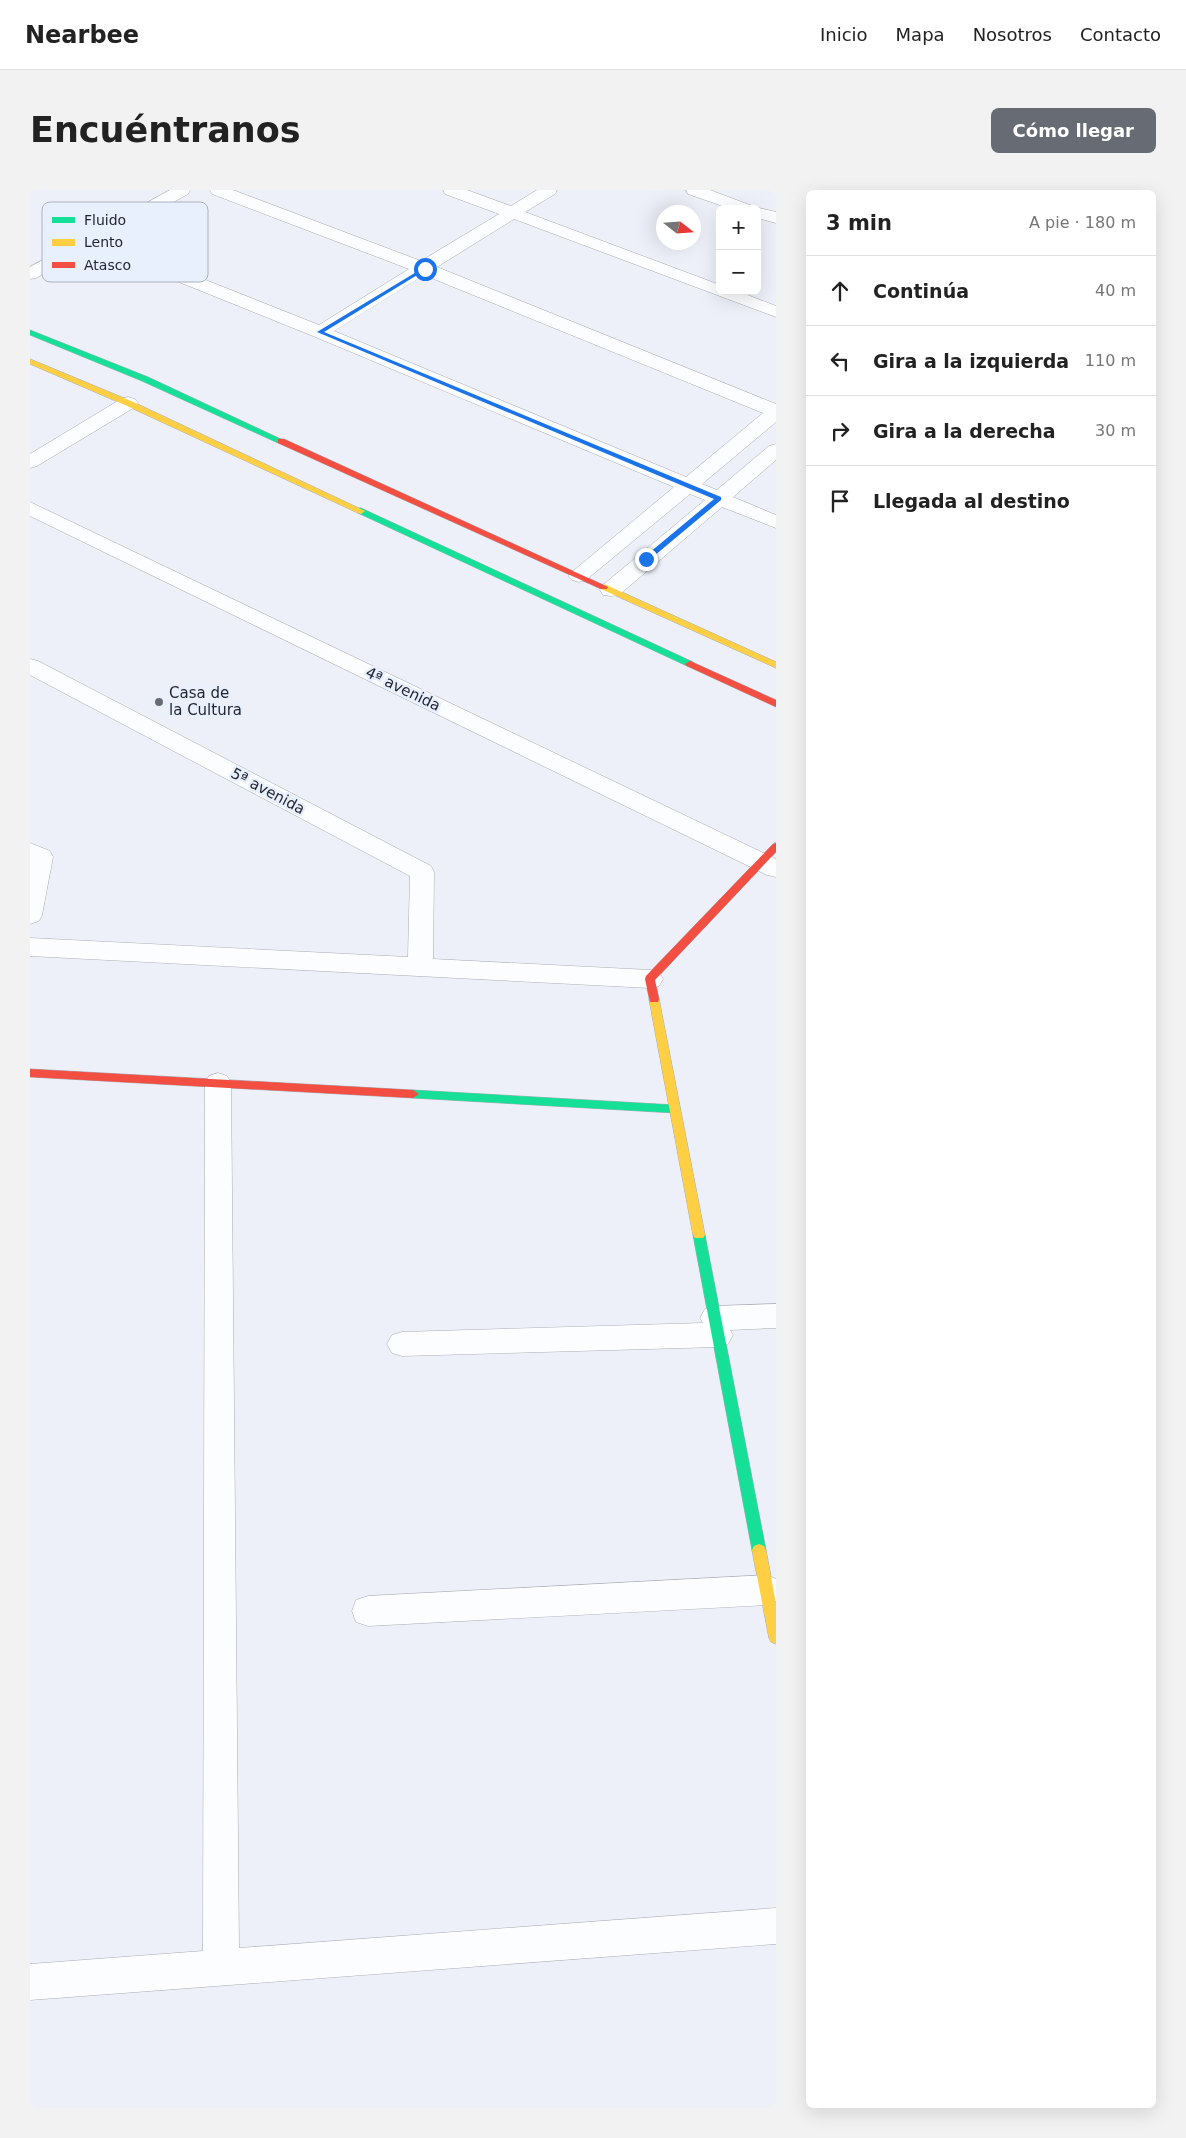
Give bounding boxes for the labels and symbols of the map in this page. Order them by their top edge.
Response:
legend [42,202,208,282]
north arrow [656,205,701,250]
text: Fluido [84,212,126,228]
text: Lento [84,234,123,250]
text: Atasco [84,257,131,273]
route start [414,258,437,281]
route end [635,548,658,571]
street label: 4ª avenida [363,663,443,715]
place label: Casa de la Cultura [169,684,242,719]
marker: Casa de la Cultura [153,696,165,708]
street label: 5ª avenida [228,764,308,818]

